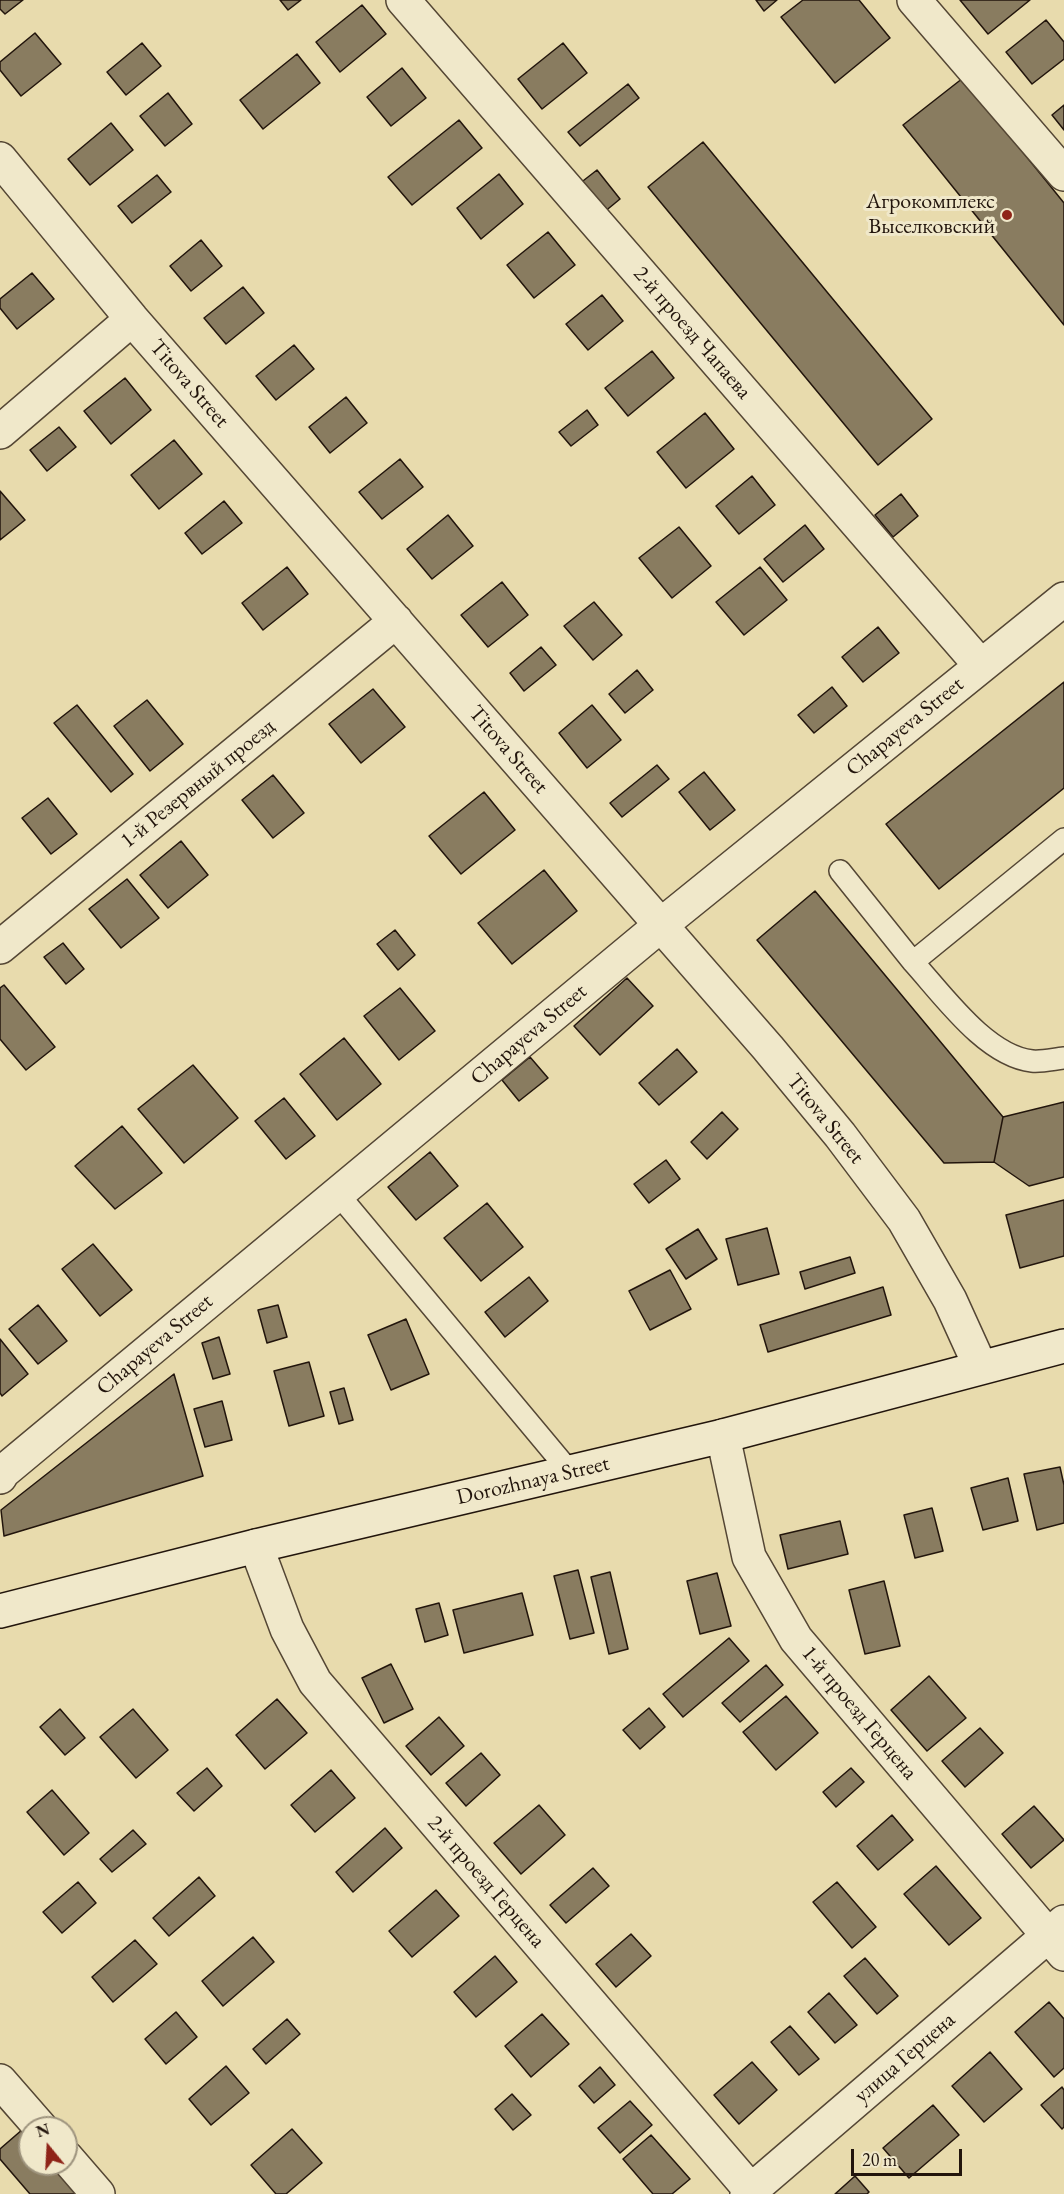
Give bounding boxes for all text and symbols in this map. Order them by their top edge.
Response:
place label: Агрокомплекс Выселковский [866,189,995,240]
marker: Агрокомплекс Выселковский [1000,208,1014,222]
street label: 2-й проезд Чапаева [627,261,757,405]
street label: Titova Street [143,334,235,434]
street label: Chapayeva Street [841,672,969,782]
street label: Titova Street [462,700,554,800]
street label: 1-й Резервный проезд [116,714,280,854]
street label: Chapayeva Street [465,979,593,1091]
street label: Titova Street [781,1069,869,1169]
street label: Chapayeva Street [91,1289,219,1401]
street label: Dorozhnaya Street [454,1451,612,1511]
street label: 1-й проезд Герцена [795,1641,923,1785]
street label: 2-й проезд Герцена [421,1810,551,1954]
street label: улица Герцена [849,2007,961,2109]
north arrow [18,2116,78,2176]
text: N [33,2118,52,2142]
scale bar [854,2137,965,2175]
text: 20 m [862,2148,897,2171]

